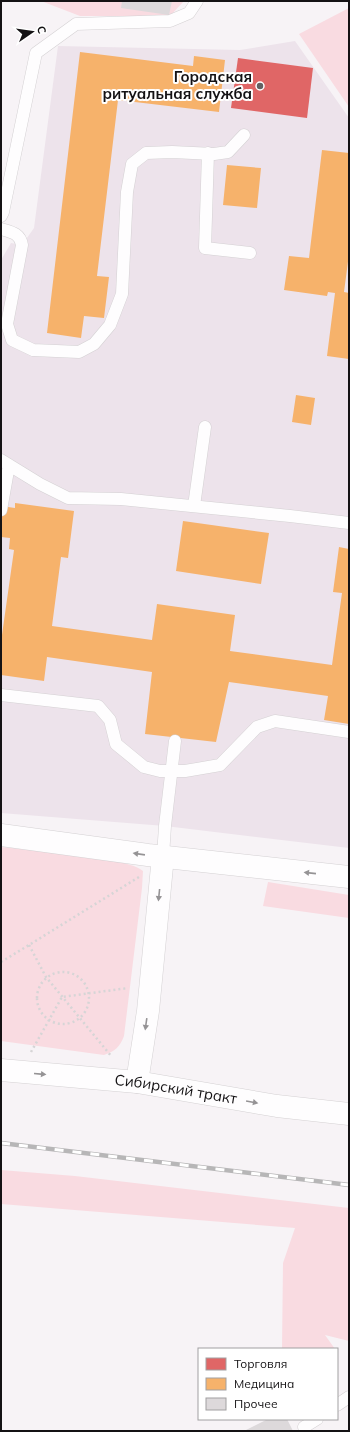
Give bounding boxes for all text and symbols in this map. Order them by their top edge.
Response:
north arrow [12,12,52,52]
text: С [34,24,50,35]
place label: Городская ритуальная служба [103,67,252,103]
marker: Городская ритуальная служба [255,81,265,91]
one-way arrow [133,850,145,857]
one-way arrow [304,870,316,876]
one-way arrow [156,889,162,901]
one-way arrow [143,1018,149,1031]
one-way arrow [34,1070,46,1077]
street label: Сибирский тракт [114,1070,239,1108]
one-way arrow [246,1099,258,1105]
legend [198,1348,338,1420]
text: Торговля [234,1356,287,1371]
text: Медицина [234,1376,294,1391]
text: Прочее [234,1396,278,1411]

